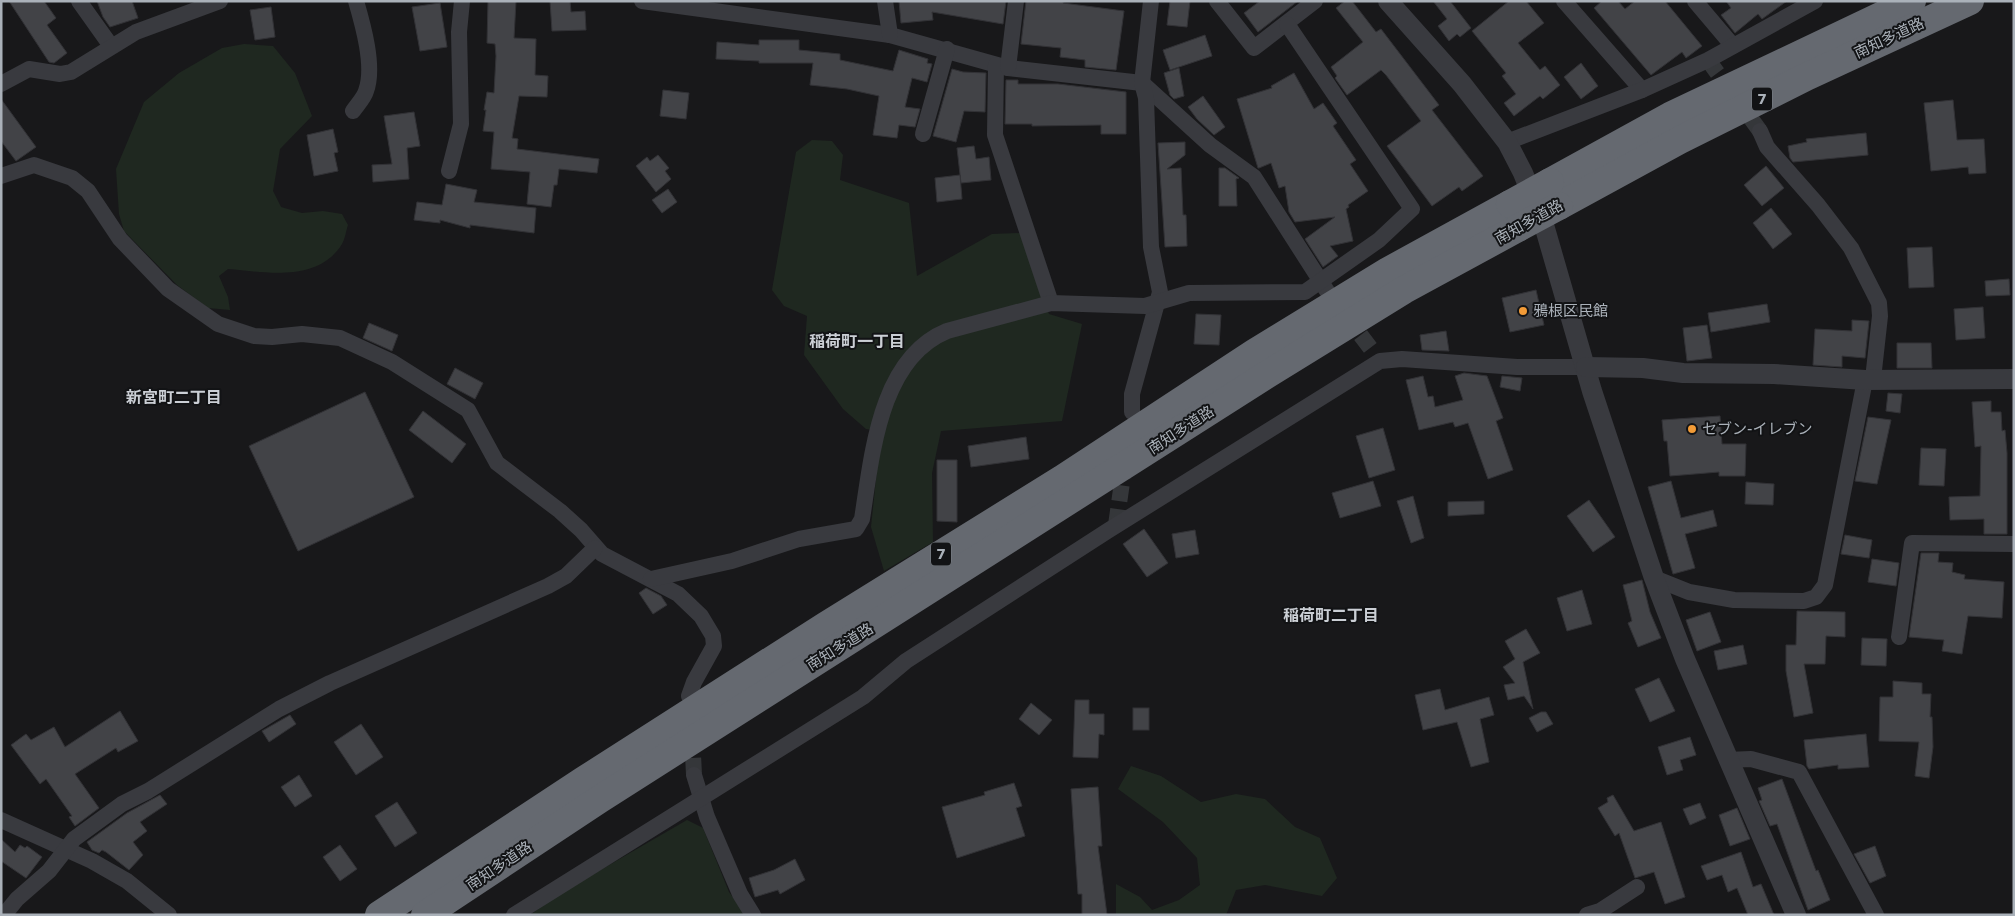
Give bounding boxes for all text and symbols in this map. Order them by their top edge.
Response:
street label: 南知多道路 [1851,14,1927,62]
road number: 7 [1752,88,1772,110]
street label: 南知多道路 [1492,196,1566,248]
place label: 鴉根区民館 [1533,302,1608,320]
marker: 鴉根区民館 [1517,305,1529,317]
district label: 稲荷町一丁目 [809,332,905,351]
district label: 新宮町二丁目 [126,388,222,407]
street label: 南知多道路 [1145,402,1217,458]
place label: セブン-イレブン [1702,420,1812,438]
marker: セブン-イレブン [1686,423,1698,435]
road number: 7 [931,542,951,566]
district label: 稲荷町二丁目 [1283,606,1379,625]
street label: 南知多道路 [803,619,877,675]
street label: 南知多道路 [463,838,535,894]

